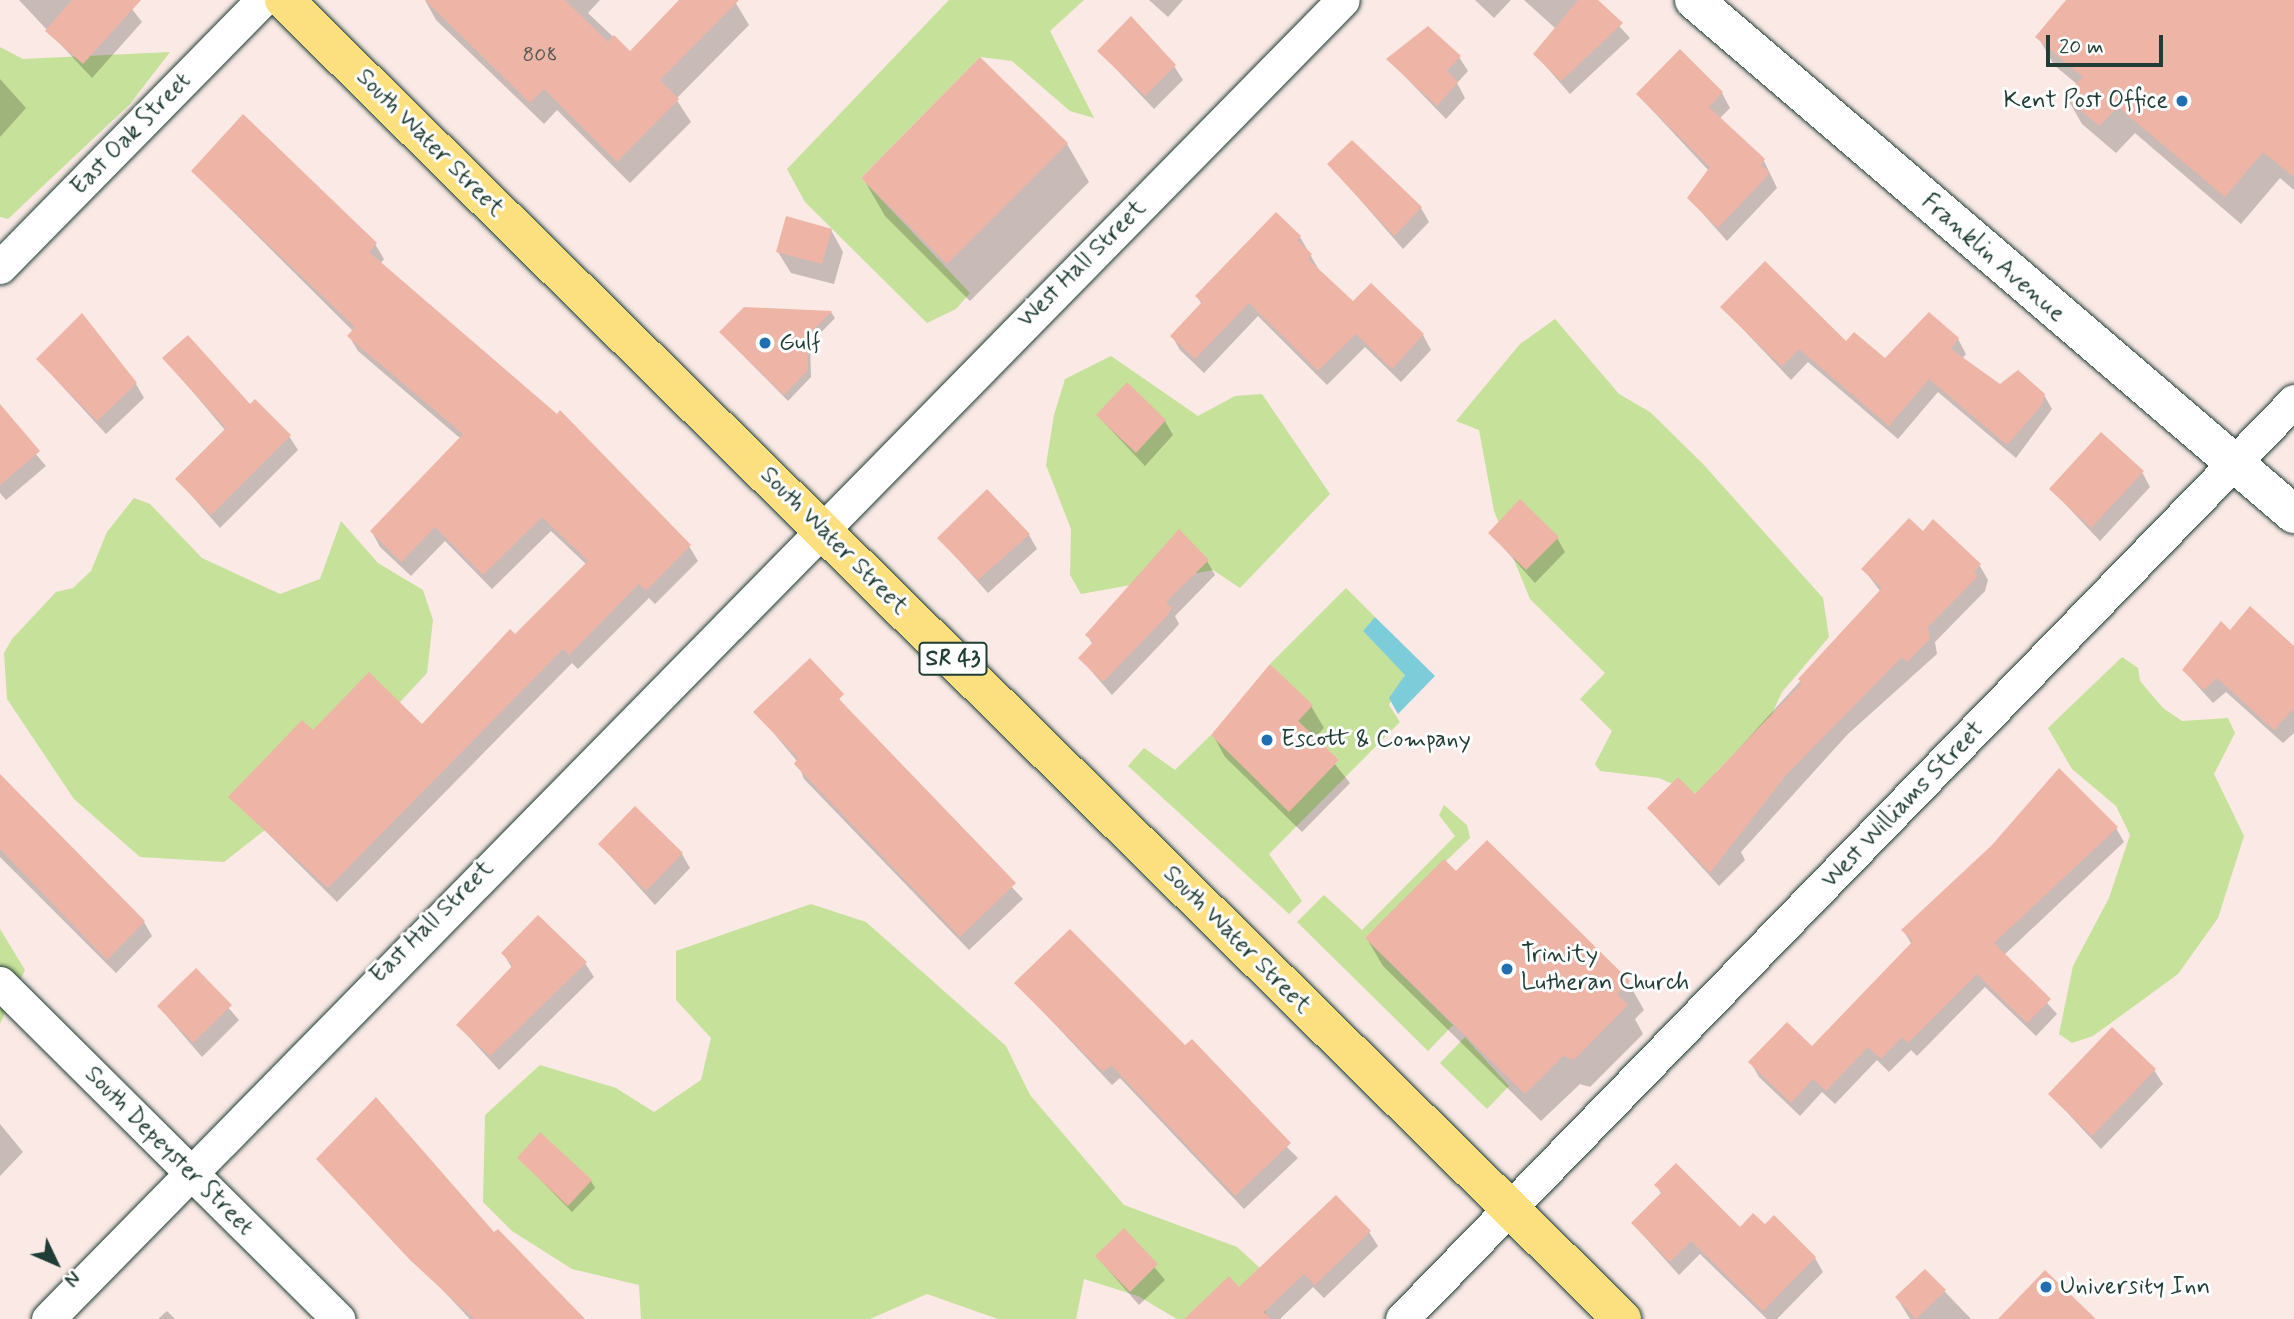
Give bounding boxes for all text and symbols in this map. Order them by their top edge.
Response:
scale bar [2049,21,2166,65]
text: 20 m [2059,33,2104,61]
house number: 808 [522,42,558,68]
street label: South Water Street [350,63,510,223]
street label: East Oak Street [64,65,198,203]
place label: Kent Post Office [2004,87,2168,115]
marker: Kent Post Office [2174,93,2190,109]
street label: Franklin Avenue [1918,190,2068,326]
street label: West Hall Street [1012,194,1152,334]
place label: Gulf [779,329,821,357]
marker: Gulf [757,335,773,351]
street label: South Water Street [754,461,914,621]
road number: SR 43 [918,639,988,678]
street label: West Williams Street [1816,716,1990,894]
place label: Escott & Company [1281,726,1471,754]
marker: Escott & Company [1259,732,1275,748]
street label: East Hall Street [364,854,500,990]
street label: South Water Street [1157,860,1317,1020]
place label: Trinity Lutheran Church [1521,941,1695,997]
marker: Trinity Lutheran Church [1499,961,1515,977]
street label: South Depeyster Street [77,1059,261,1243]
north arrow [21,1228,91,1298]
text: N [58,1265,85,1291]
place label: University Inn [2060,1273,2209,1301]
marker: University Inn [2038,1279,2054,1295]

